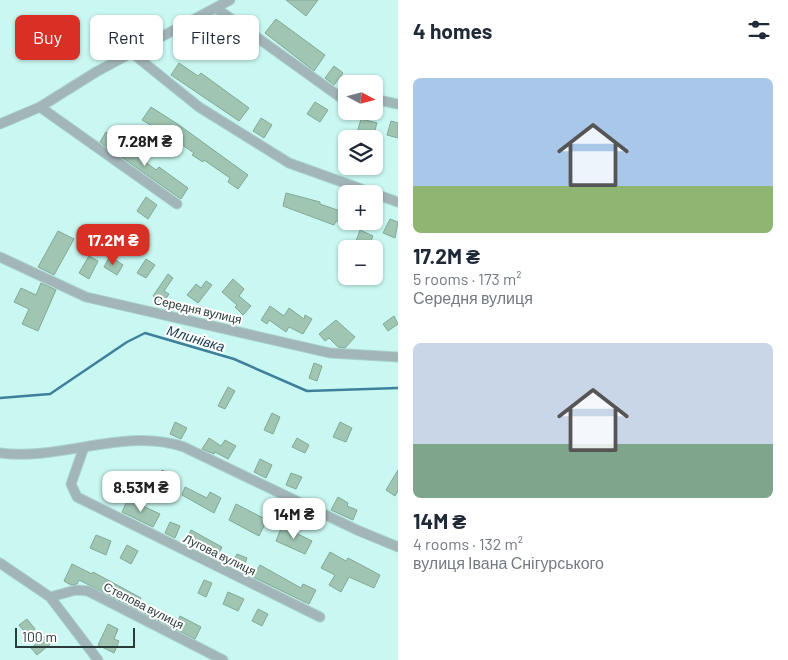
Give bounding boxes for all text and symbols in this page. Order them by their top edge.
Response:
chip: Buy [15,15,80,60]
chip: Rent [90,15,163,60]
chip: Filters [173,15,259,60]
icon: filters [745,16,773,44]
text: 4 homes [413,18,492,43]
north arrow [338,75,382,120]
map controls [338,75,383,285]
icon: home [548,110,638,200]
pin: 7.28M ₴ [99,124,191,167]
button: layers [338,130,383,175]
text: 7.28M ₴ [118,131,172,150]
button: + [338,185,383,230]
pin: 17.2M ₴ [67,224,159,266]
text: 17.2M ₴ [87,230,139,249]
button: − [338,240,383,285]
text: 17.2M ₴ [413,243,480,268]
text: 5 rooms · 173 m² [413,269,521,288]
text: Середня вулиця [413,288,533,307]
street label: Середня вулиця [152,292,243,327]
water label: Млинівка [165,321,227,355]
icon: home [548,375,638,465]
pin: 8.53M ₴ [95,470,187,513]
text: 8.53M ₴ [113,477,169,496]
pin: 14M ₴ [259,498,329,540]
text: 14M ₴ [274,504,314,523]
text: 14M ₴ [413,508,466,533]
street label: Лугова вулиця [181,530,259,579]
text: 4 rooms · 132 m² [413,534,523,553]
text: вулиця Івана Снігурського [413,553,604,572]
street label: Степова вулиця [101,579,186,632]
scale bar [15,625,135,648]
text: 100 m [22,628,57,645]

